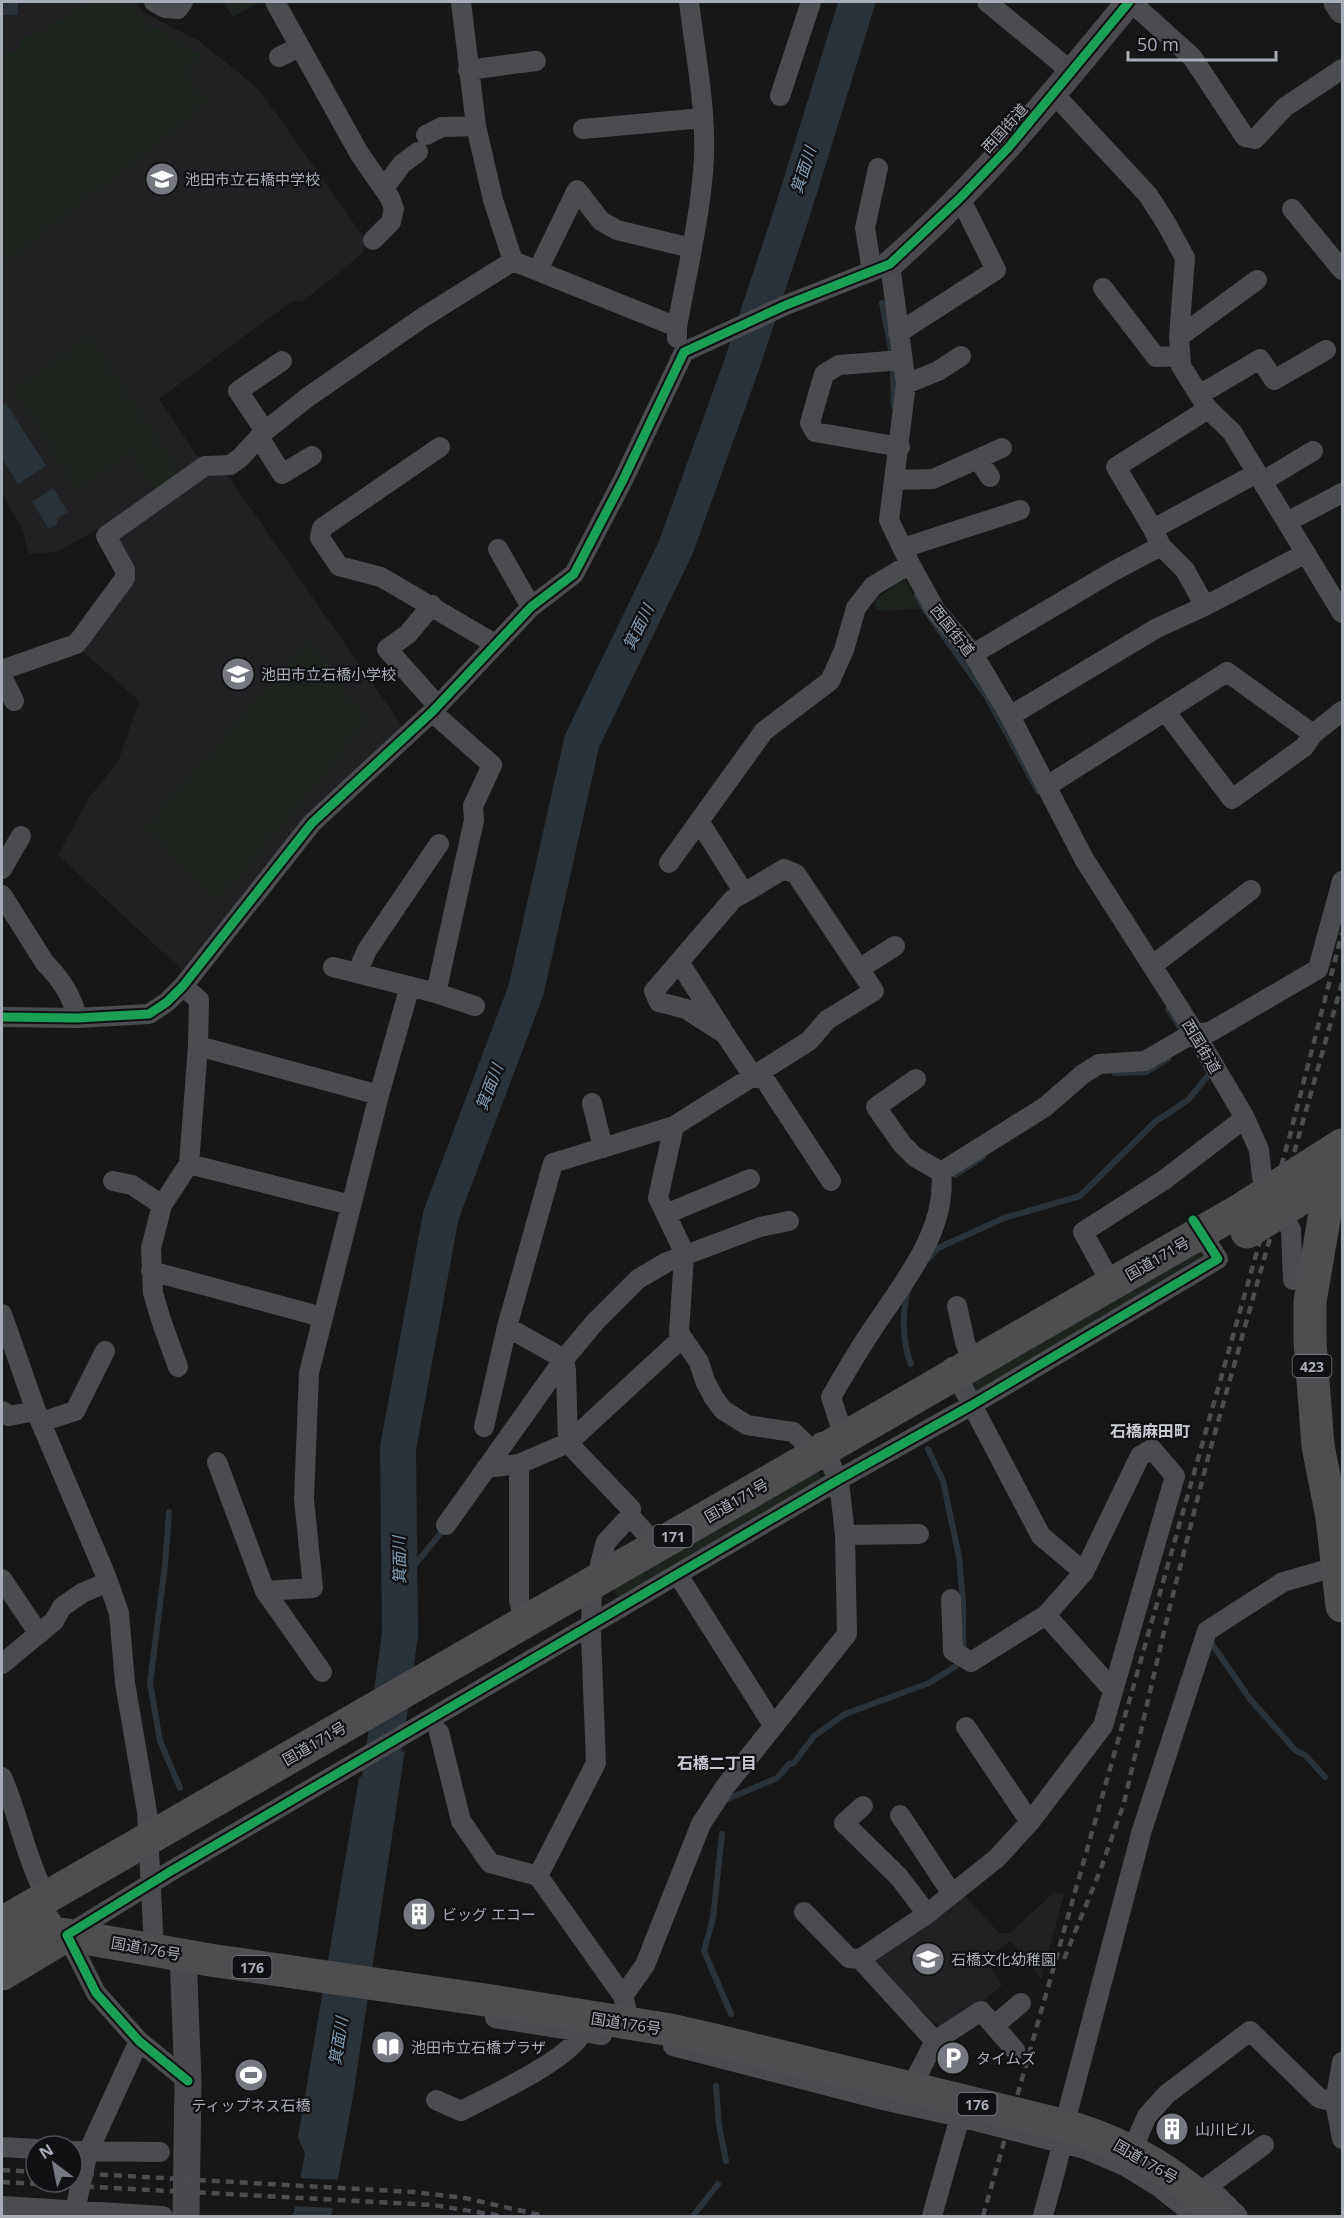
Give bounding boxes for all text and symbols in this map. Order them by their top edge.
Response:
scale bar [1128,24,1276,62]
text: 50 m [1137,32,1179,56]
street label: 西国街道 [976,99,1032,157]
water label: 箕面川 [785,142,821,196]
school or university icon: 池田市立石橋中学校 [144,161,180,197]
place label: 池田市立石橋中学校 [185,169,320,189]
water label: 箕面川 [618,599,659,653]
street label: 西国街道 [927,600,979,660]
school or university icon: 池田市立石橋小学校 [220,656,256,692]
place label: 池田市立石橋小学校 [261,664,396,684]
street label: 西国街道 [1178,1015,1226,1077]
water label: 箕面川 [470,1059,509,1113]
street label: 国道171号 [1121,1232,1193,1284]
road number: 423 [1292,1355,1332,1377]
district label: 石橋麻田町 [1110,1420,1190,1442]
street label: 国道171号 [700,1474,772,1526]
road number: 171 [654,1525,692,1547]
water label: 箕面川 [388,1534,410,1584]
street label: 国道171号 [278,1717,350,1769]
district label: 石橋二丁目 [677,1752,757,1774]
building icon: ビッグ エコー [401,1896,437,1932]
place label: ビッグ エコー [442,1904,536,1924]
street label: 国道176号 [109,1932,183,1964]
school or university icon: 石橋文化幼稚園 [910,1941,946,1977]
place label: 石橋文化幼稚園 [951,1949,1056,1969]
road number: 176 [232,1956,272,1978]
street label: 国道176号 [590,2008,662,2038]
water label: 箕面川 [323,2014,353,2066]
library icon: 池田市立石橋プラザ [370,2029,406,2065]
place label: 池田市立石橋プラザ [411,2037,546,2057]
parking icon: タイムズ [935,2040,971,2076]
place label: タイムズ [976,2048,1036,2068]
sports icon: ティップネス石橋 [233,2057,269,2093]
road number: 176 [958,2093,996,2115]
place label: ティップネス石橋 [191,2095,311,2115]
building icon: 山川ビル [1154,2111,1190,2147]
place label: 山川ビル [1195,2119,1255,2139]
north arrow [24,2134,84,2194]
street label: 国道176号 [1110,2135,1182,2187]
text: N [35,2139,57,2164]

